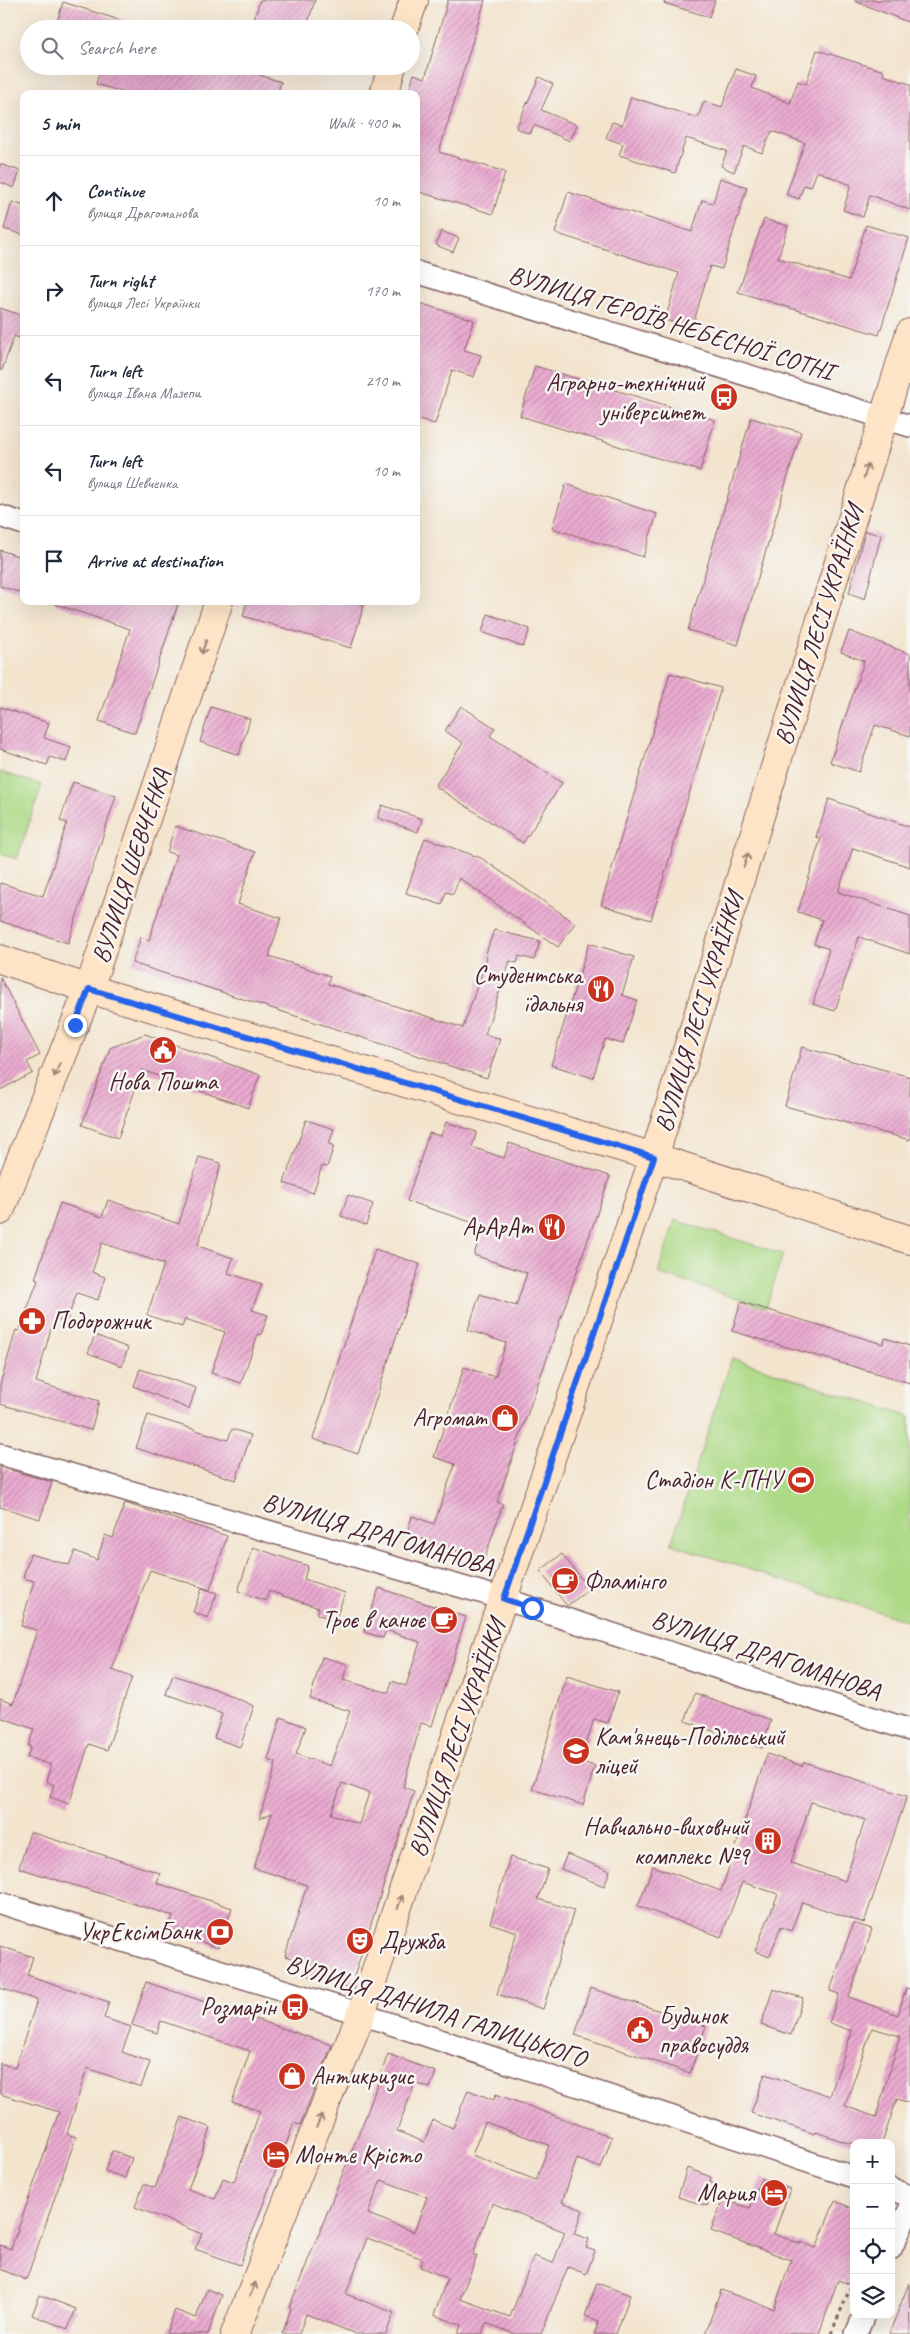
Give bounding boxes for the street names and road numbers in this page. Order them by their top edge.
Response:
street label: ВУЛИЦЯ ГЕРОЇВ НЕБЕСНОЇ СОТНІ [505,258,843,389]
street label: ВУЛИЦЯ ЛЕСІ УКРАЇНКИ [767,497,872,749]
street label: ВУЛИЦЯ ШЕВЧЕНКА [85,764,178,967]
street label: ВУЛИЦЯ ЛЕСІ УКРАЇНКИ [647,884,752,1136]
street label: ВУЛИЦЯ ДРАГОМАНОВА [259,1486,498,1582]
street label: ВУЛИЦЯ ДРАГОМАНОВА [647,1603,885,1707]
street label: ВУЛИЦЯ ЛЕСІ УКРАЇНКИ [401,1611,514,1861]
street label: ВУЛИЦЯ ДАНИЛА ГАЛИЦЬКОГО [282,1947,592,2075]

